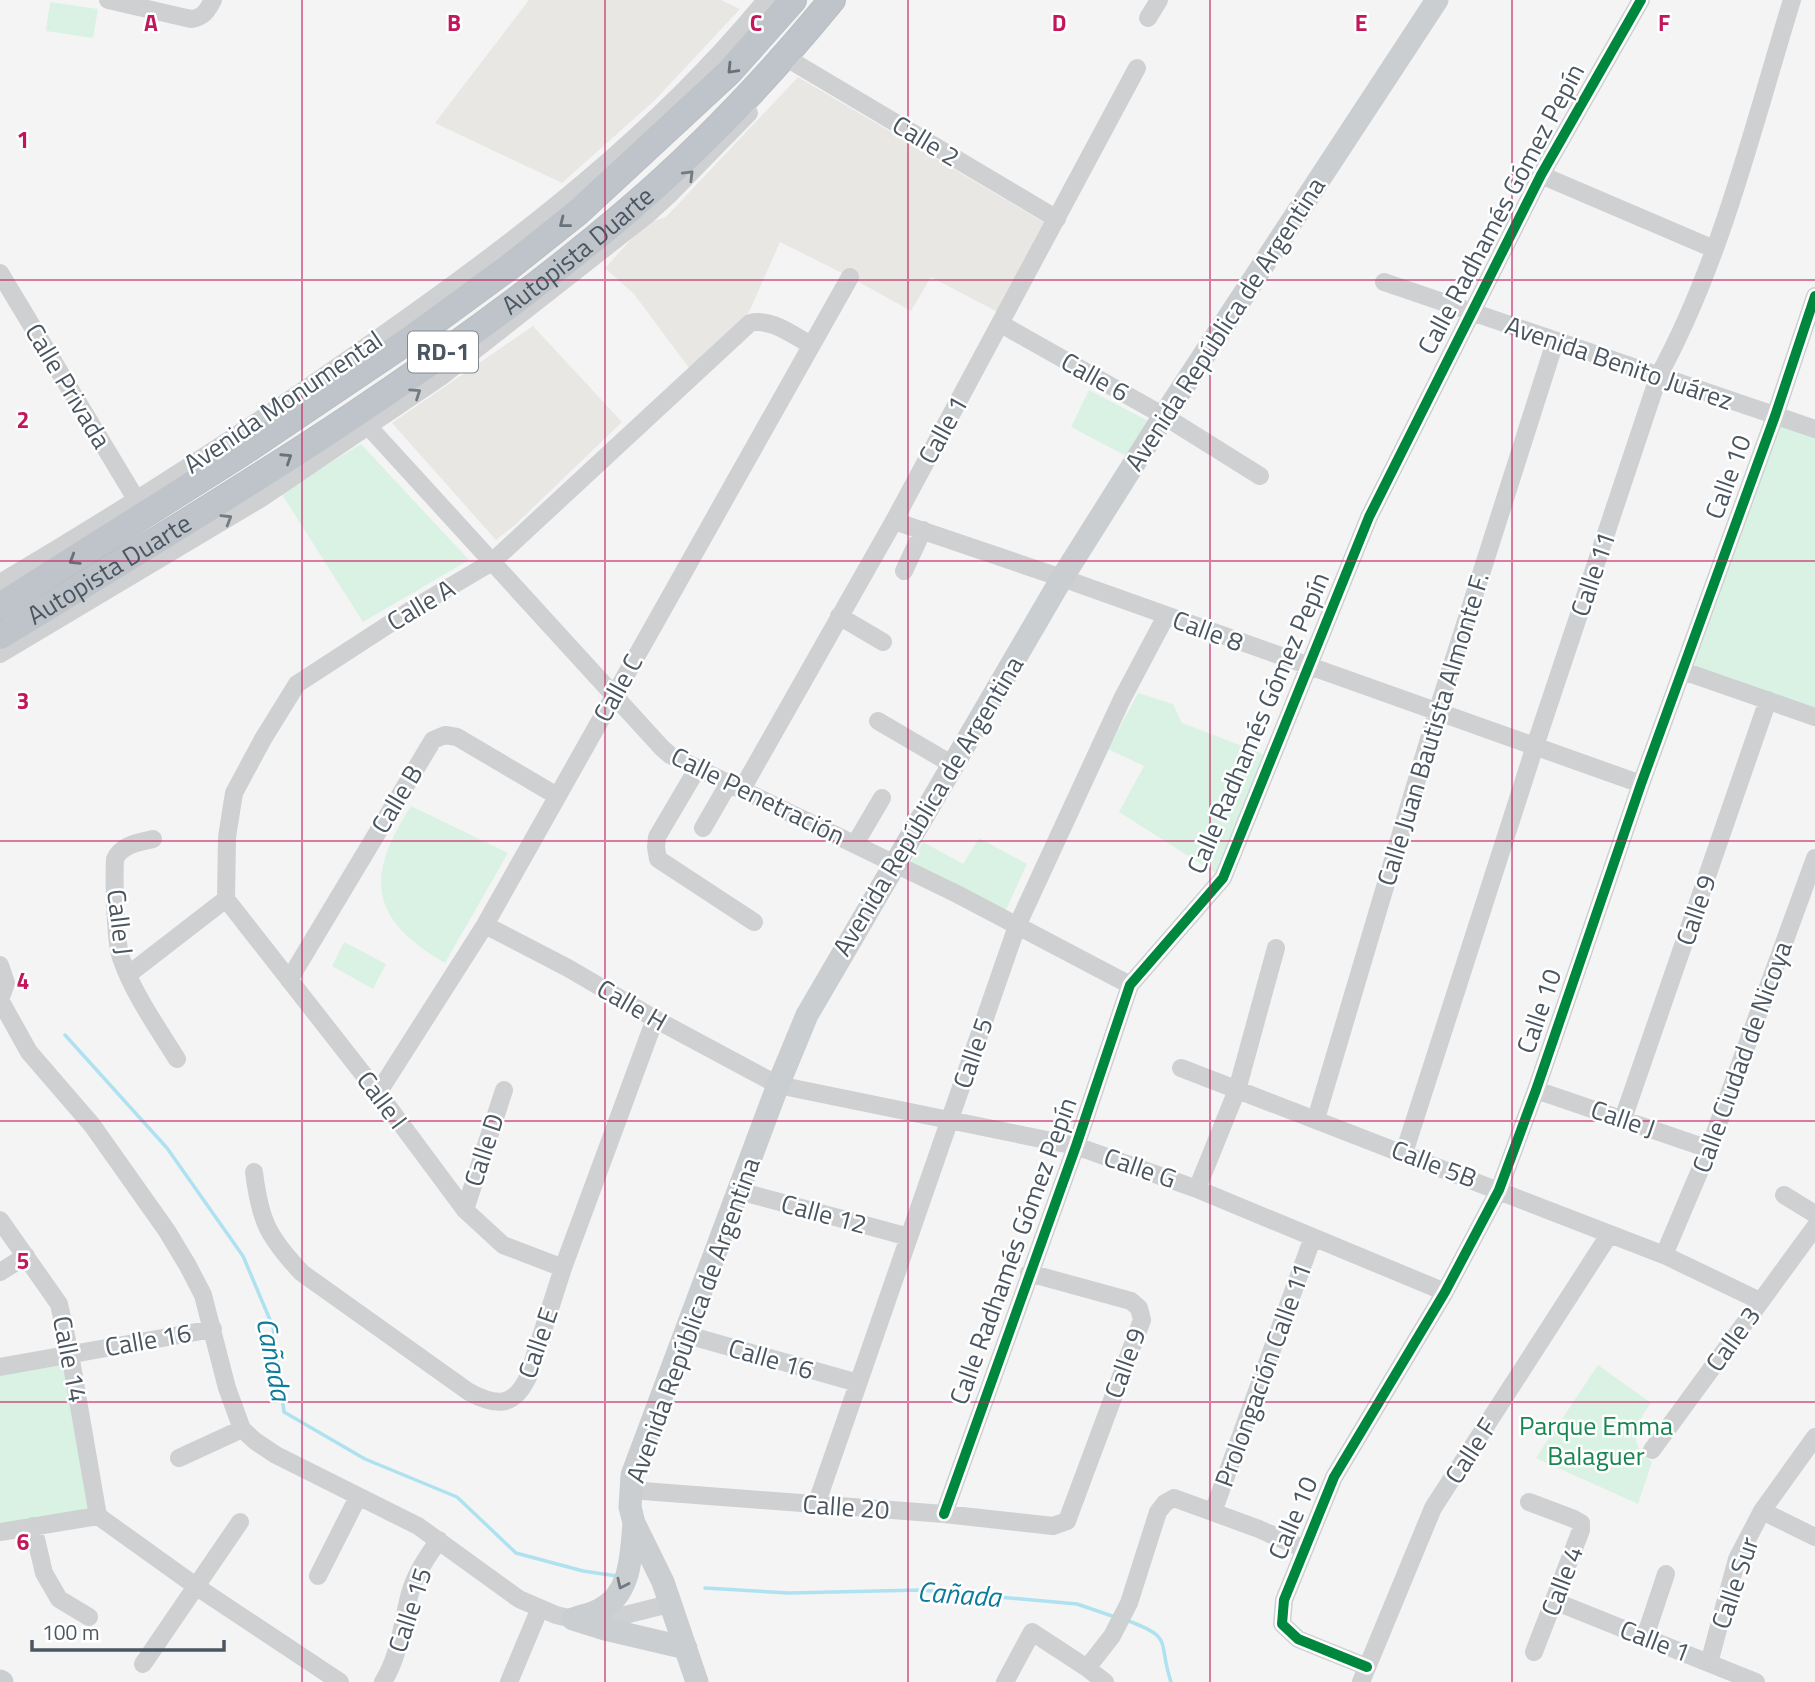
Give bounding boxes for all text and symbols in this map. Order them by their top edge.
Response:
text: A [144,5,158,40]
text: B [447,5,461,40]
text: C [750,5,762,40]
text: D [1052,5,1066,40]
text: E [1355,5,1367,40]
text: F [1658,5,1670,40]
street label: Calle Radhamés Gómez Pepín [1407,56,1594,361]
one-way arrow [727,61,740,74]
street label: Calle 2 [885,105,967,176]
text: 1 [17,122,29,157]
street label: Avenida República de Argentina [1115,169,1334,478]
one-way arrow [681,170,694,183]
street label: Autopista Duarte [493,177,662,324]
one-way arrow [560,215,572,228]
street label: Avenida Benito Juárez [1500,305,1738,420]
street label: Calle Privada [16,316,121,456]
street label: Avenida Monumental [175,320,390,483]
road number: RD-1 [408,332,478,372]
street label: Calle 6 [1054,342,1136,411]
one-way arrow [408,389,421,401]
street label: Calle 1 [908,389,977,471]
text: 2 [17,402,29,437]
street label: Calle 10 [1694,429,1761,524]
one-way arrow [279,453,292,466]
street label: Autopista Duarte [19,504,199,634]
one-way arrow [219,514,232,527]
street label: Calle 11 [1560,526,1625,621]
one-way arrow [69,551,82,564]
street label: Calle Radhamés Gómez Pepín [1176,566,1339,880]
street label: Calle Juan Bautista Almonte F. [1366,567,1499,890]
street label: Calle A [379,569,462,640]
street label: Calle 8 [1167,600,1249,661]
street label: Calle C [583,647,652,729]
street label: Avenida República de Argentina [822,648,1033,963]
text: 3 [17,683,29,718]
street label: Calle Penetración [665,737,852,855]
street label: Calle B [361,757,432,841]
street label: Calle 9 [1665,869,1726,951]
street label: Calle J [97,887,144,957]
street label: Calle Ciudad de Nicoya [1682,936,1802,1178]
text: 4 [17,963,29,998]
street label: Calle 10 [1506,963,1571,1058]
street label: Calle H [590,969,675,1040]
street label: Calle 5 [942,1012,1003,1094]
street label: Calle I [347,1062,417,1137]
street label: Calle J [1586,1089,1660,1148]
street label: Calle Radhamés Gómez Pepín [939,1092,1086,1410]
street label: Calle D [453,1108,514,1191]
street label: Calle 5B [1386,1129,1483,1198]
street label: Calle G [1099,1137,1182,1198]
street label: Avenida República de Argentina [615,1152,770,1488]
street label: Calle 12 [777,1183,871,1244]
text: 5 [17,1243,29,1278]
street label: Prolongación Calle 11 [1204,1257,1321,1492]
street label: Calle 3 [1695,1298,1770,1380]
street label: Calle E [507,1302,568,1383]
street label: Calle 14 [43,1312,98,1405]
street label: Calle 16 [102,1313,194,1366]
water label: Cañada [245,1314,304,1406]
street label: Calle 9 [1094,1322,1155,1404]
street label: Calle 16 [724,1328,818,1389]
park label: Parque Emma Balaguer [1519,1406,1673,1475]
street label: Calle F [1435,1410,1506,1491]
street label: Calle 10 [1258,1470,1328,1566]
street label: Calle 20 [801,1484,891,1529]
text: 6 [17,1524,30,1559]
street label: Calle Sur [1701,1532,1768,1634]
street label: Calle 4 [1530,1540,1593,1622]
street label: Calle 15 [378,1562,442,1657]
water label: Cañada [916,1569,1004,1618]
one-way arrow [617,1577,630,1590]
scale bar [32,1608,224,1652]
street label: Calle 1 [1614,1609,1696,1672]
text: 100 m [42,1616,99,1648]

